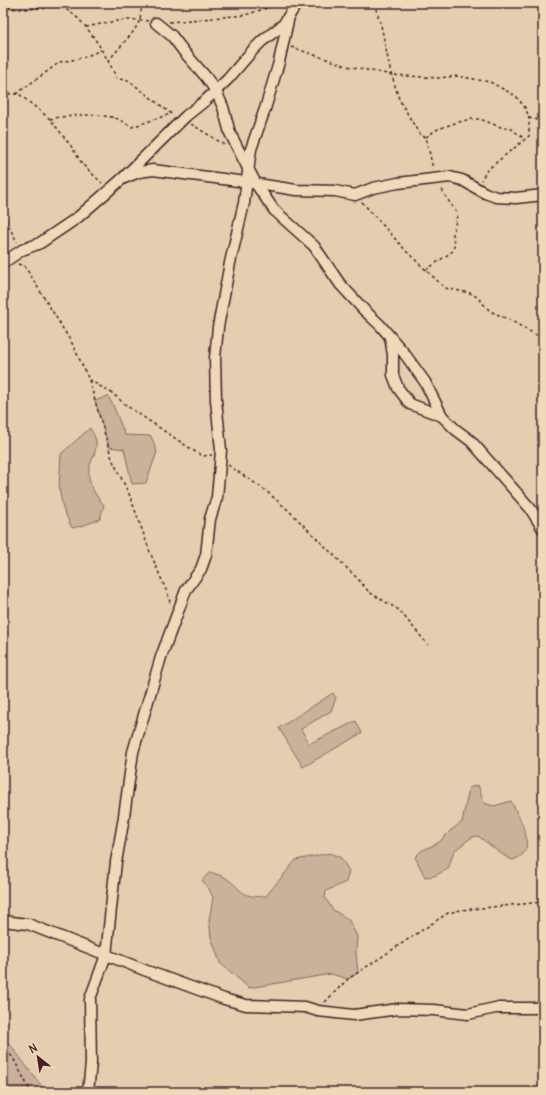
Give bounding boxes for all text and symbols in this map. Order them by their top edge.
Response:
north arrow [18,1037,58,1077]
text: N [26,1040,40,1056]

